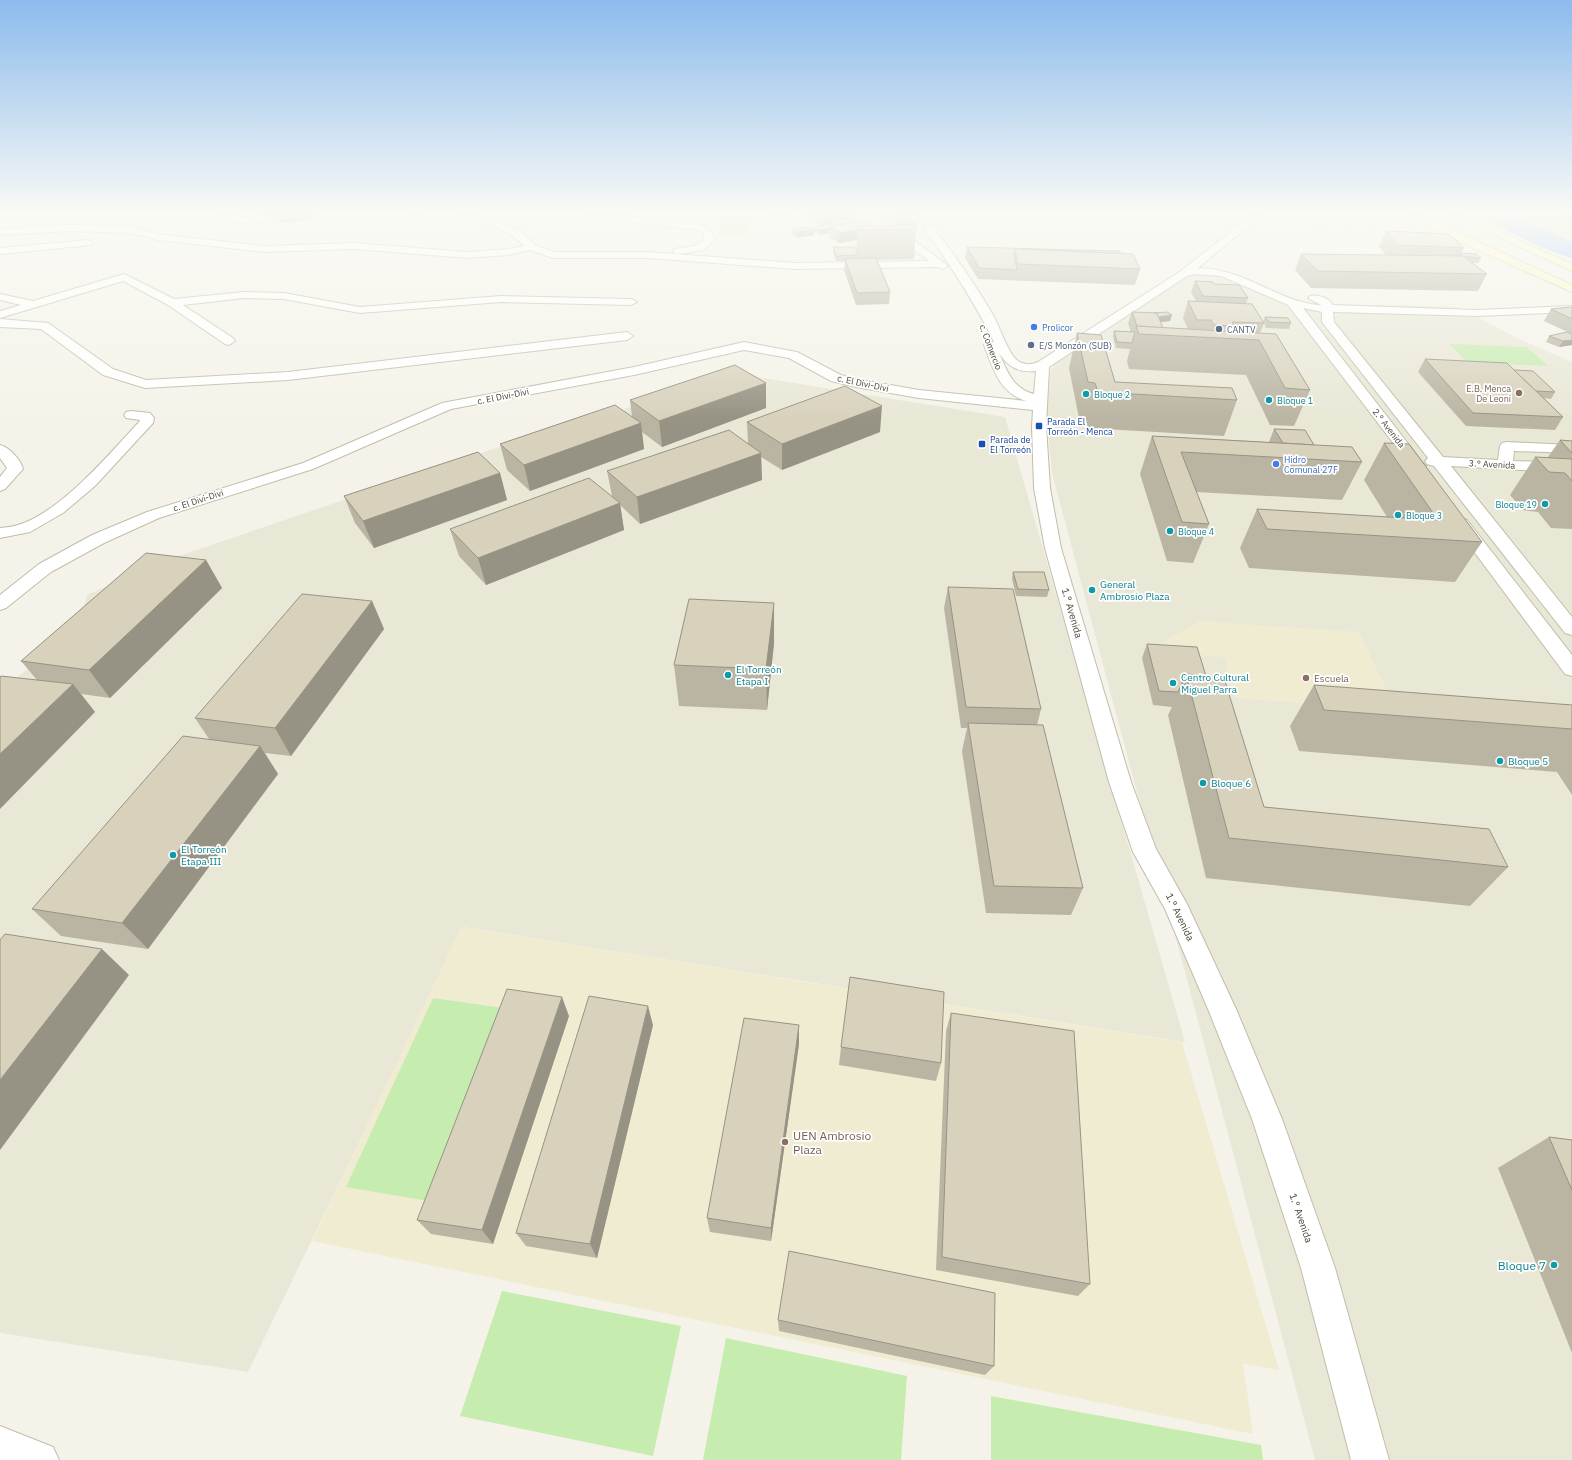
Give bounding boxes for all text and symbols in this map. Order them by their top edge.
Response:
marker: Prolicor [1029,322,1039,332]
place label: Prolicor [1042,322,1074,333]
street label: c. Comercio [977,323,1005,371]
marker: CANTV [1214,324,1224,334]
place label: CANTV [1227,324,1256,335]
marker: E/S Monzón (SUB) [1026,340,1036,350]
place label: E/S Monzón (SUB) [1039,340,1112,351]
street label: c. El Divi-Divi [836,372,890,394]
place label: E.B. Menca De Leoni [1466,383,1511,404]
street label: c. El Divi-Divi [476,386,530,406]
marker: E.B. Menca De Leoni [1514,388,1524,398]
marker: Bloque 2 [1081,389,1091,399]
place label: Bloque 2 [1094,389,1130,400]
marker: Bloque 1 [1264,395,1274,405]
place label: Bloque 1 [1277,395,1313,406]
street label: 2.° Avenida [1370,406,1408,450]
place label: Parada El Torreón - Menca [1047,416,1113,437]
marker: Parada El Torreón - Menca [1034,421,1044,431]
place label: Parada de El Torreón [990,434,1031,455]
marker: Parada de El Torreón [977,439,987,449]
place label: Hidro Comunal 27F [1284,454,1338,475]
street label: 3.° Avenida [1469,457,1516,471]
marker: Hidro Comunal 27F [1271,459,1281,469]
street label: c. El Divi-Divi [171,487,225,513]
place label: Bloque 19 [1495,499,1537,510]
marker: Bloque 19 [1540,499,1550,509]
marker: Bloque 3 [1393,510,1403,520]
place label: Bloque 3 [1406,510,1442,521]
marker: Bloque 4 [1165,526,1175,536]
place label: Bloque 4 [1178,526,1214,537]
place label: General Ambrosio Plaza [1100,578,1170,603]
marker: General Ambrosio Plaza [1087,585,1097,595]
street label: 1.° Avenida [1059,586,1086,640]
place label: El Torreón Etapa I [736,663,782,688]
marker: El Torreón Etapa I [723,670,733,680]
place label: Centro Cultural Miguel Parra [1181,671,1249,696]
place label: Escuela [1314,672,1350,685]
marker: Escuela [1301,673,1311,683]
marker: Centro Cultural Miguel Parra [1168,678,1178,688]
place label: Bloque 5 [1508,755,1548,768]
marker: Bloque 5 [1495,756,1505,766]
place label: Bloque 6 [1211,777,1251,790]
marker: Bloque 6 [1198,778,1208,788]
place label: El Torreón Etapa III [181,843,227,868]
marker: El Torreón Etapa III [168,850,178,860]
street label: 1.° Avenida [1163,891,1197,944]
place label: UEN Ambrosio Plaza [793,1128,871,1157]
marker: UEN Ambrosio Plaza [780,1137,790,1147]
street label: 1.° Avenida [1286,1191,1316,1245]
place label: Bloque 7 [1498,1258,1546,1273]
marker: Bloque 7 [1549,1260,1559,1270]

